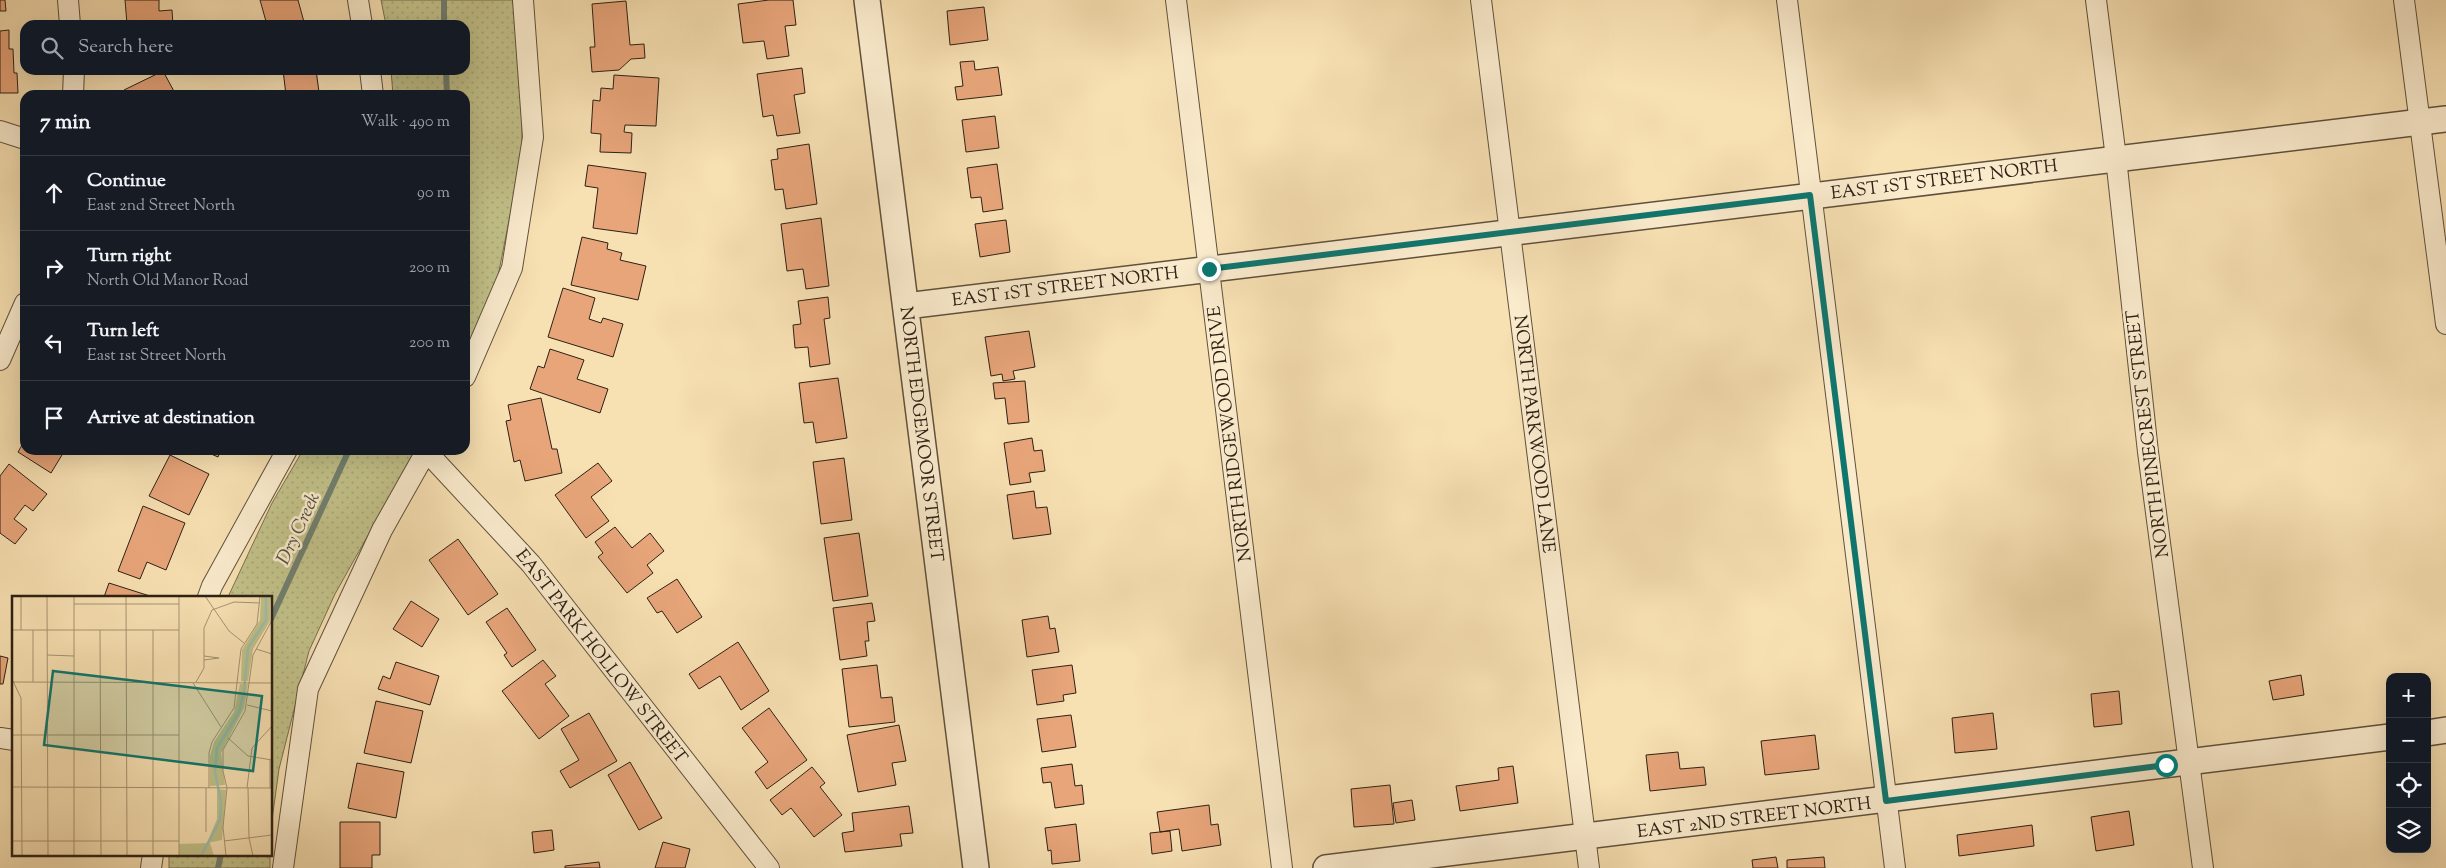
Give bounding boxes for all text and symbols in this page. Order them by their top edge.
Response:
search box [20,20,470,75]
icon: search [38,34,66,62]
text: Search here [78,34,173,61]
text: 7 min [40,108,91,138]
text: Walk · 490 m [361,111,450,134]
street label: EAST 1ST STREET NORTH [1829,154,2059,208]
text: Continue [87,168,166,195]
icon: ahead [40,179,68,207]
text: 90 m [417,182,450,205]
text: East 2nd Street North [87,195,235,218]
text: Turn right [87,243,171,270]
icon: right [40,254,68,282]
text: 200 m [409,257,450,280]
route end [1198,258,1221,281]
street label: EAST 1ST STREET NORTH [950,261,1180,315]
text: North Old Manor Road [87,270,248,293]
street label: NORTH RIDGEWOOD DRIVE [1202,304,1260,563]
street label: NORTH EDGEMOOR STREET [891,305,949,564]
street label: NORTH PINECREST STREET [2121,308,2177,559]
street label: NORTH PARKWOOD LANE [1506,314,1561,555]
text: Turn left [87,318,159,345]
icon: left [40,329,68,357]
text: 200 m [409,332,450,355]
text: East 1st Street North [87,345,227,368]
icon: arrive [40,404,68,432]
text: Arrive at destination [87,405,255,432]
water label: Dry Creek [271,488,328,570]
street label: EAST PARK HOLLOW STREET [508,544,693,770]
inset map [12,596,272,856]
map controls [2386,673,2431,853]
button: + [2386,673,2431,718]
button: − [2386,718,2431,763]
route start [2155,754,2178,777]
button: locate [2386,763,2431,808]
street label: EAST 2ND STREET NORTH [1636,792,1873,846]
button: layers [2386,808,2431,853]

